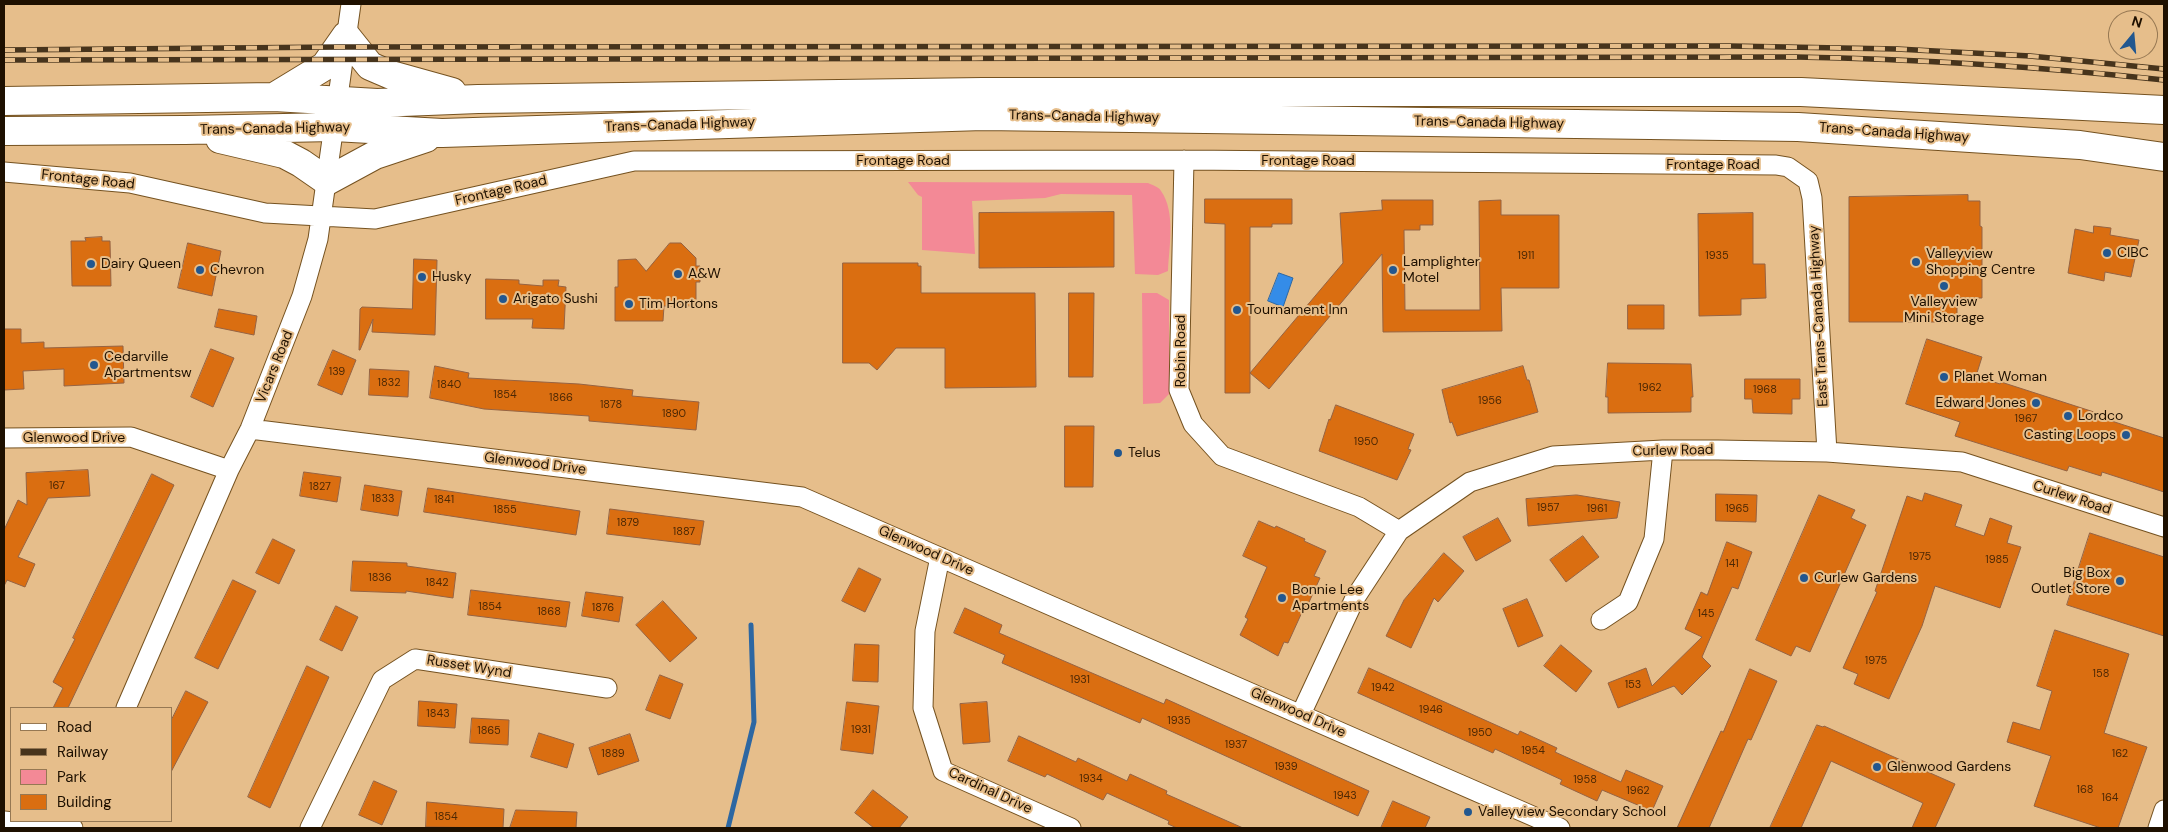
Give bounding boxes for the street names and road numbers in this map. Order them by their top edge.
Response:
street label: Trans-Canada Highway [1009,107,1159,127]
street label: Trans-Canada Highway [1414,113,1564,133]
street label: Trans-Canada Highway [605,114,755,136]
street label: Trans-Canada Highway [200,119,350,139]
street label: Trans-Canada Highway [1818,119,1970,147]
street label: Frontage Road [856,153,950,169]
street label: Frontage Road [1261,153,1355,169]
street label: Frontage Road [1666,157,1760,173]
street label: Frontage Road [41,167,135,193]
street label: Frontage Road [453,172,549,210]
street label: East Trans-Canada Highway [1806,225,1832,407]
street label: Robin Road [1173,315,1189,387]
street label: Vicars Road [253,328,297,406]
street label: Glenwood Drive [23,430,125,446]
street label: Curlew Road [1632,442,1714,460]
street label: Glenwood Drive [483,449,587,479]
street label: Curlew Road [2031,477,2113,519]
street label: Glenwood Drive [876,523,976,579]
street label: Russet Wynd [425,652,513,682]
street label: Glenwood Drive [1248,685,1348,741]
street label: Cardinal Drive [946,764,1034,818]

